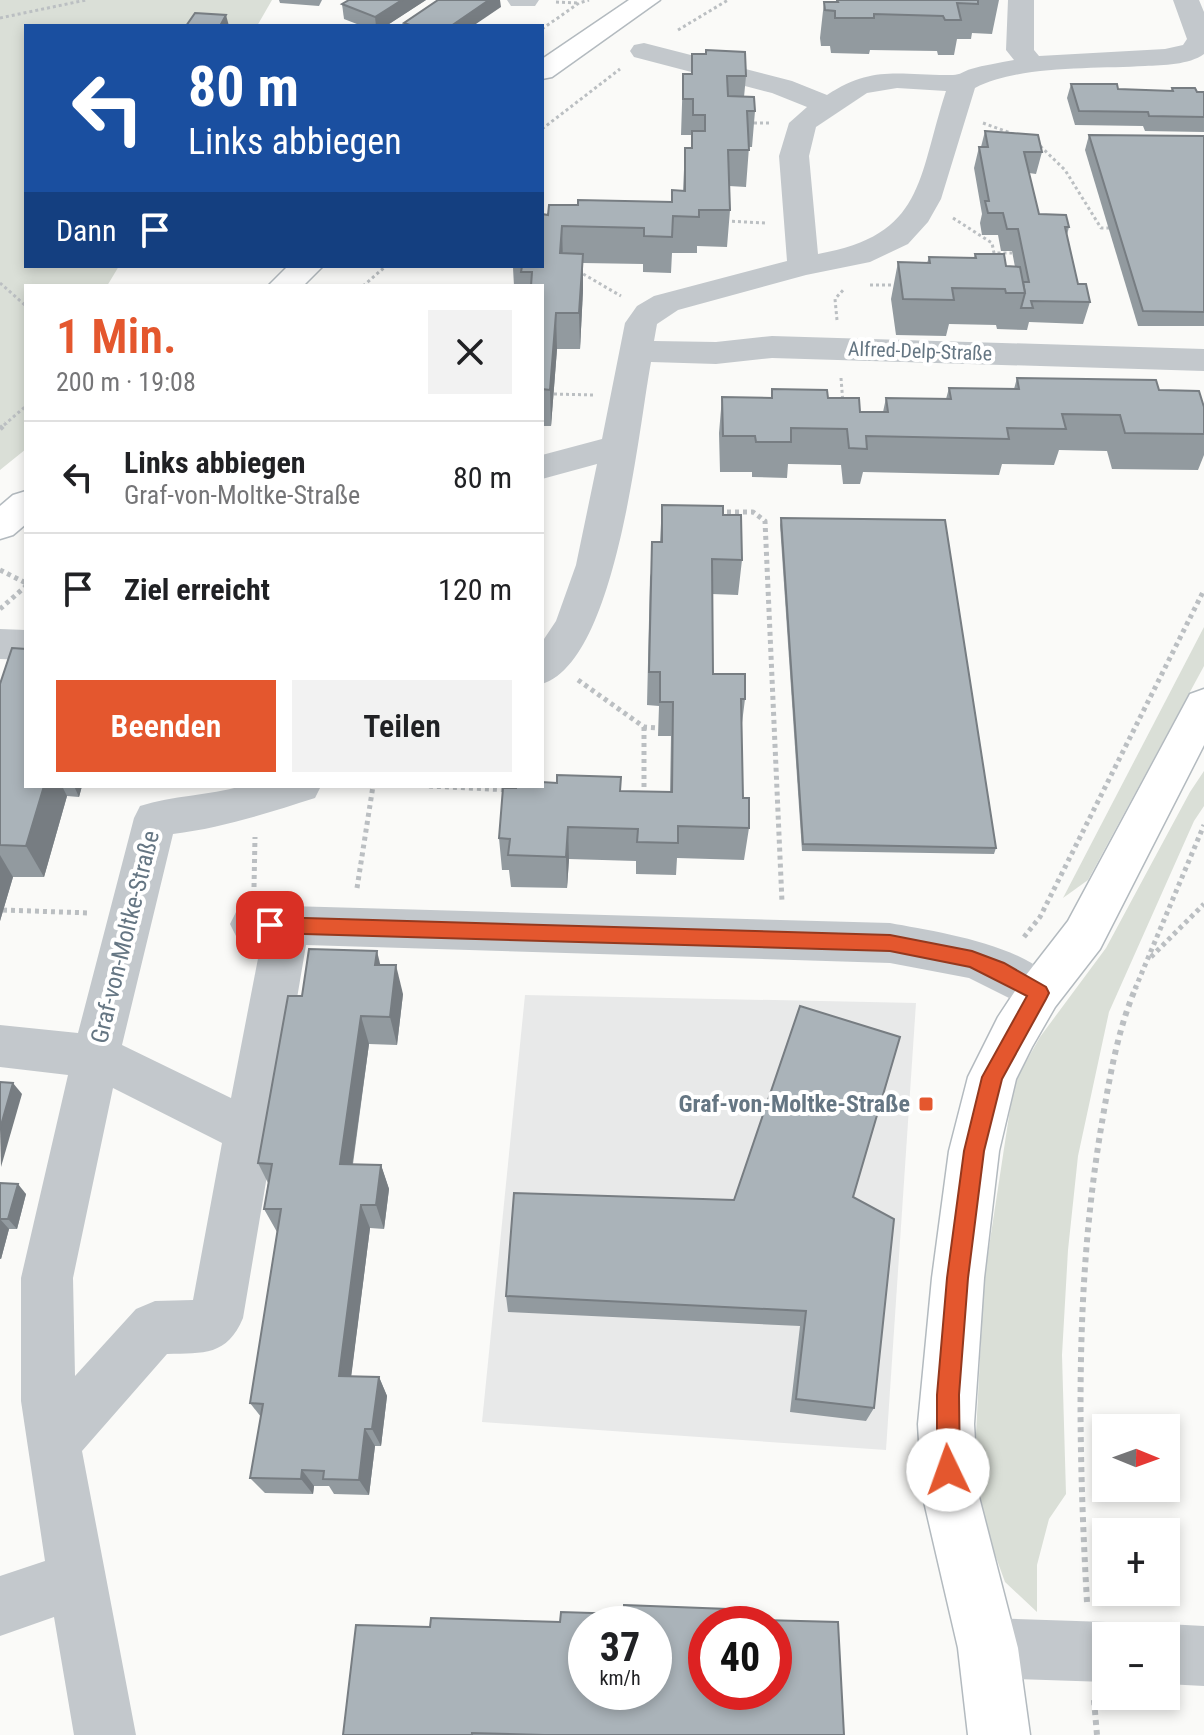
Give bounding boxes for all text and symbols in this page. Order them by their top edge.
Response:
text: 80 m [188,54,299,120]
icon: left [56,56,160,160]
text: Links abbiegen [188,121,402,163]
icon: arrive [133,208,177,252]
text: Dann [56,213,117,248]
text: 1 Min. [56,308,177,365]
button: close [428,310,512,394]
street label: Alfred-Delp-Straße [848,336,992,366]
text: 200 m · 19:08 [56,367,196,397]
text: Links abbiegen [124,445,306,480]
icon: left [56,455,100,499]
text: 80 m [453,460,512,495]
text: Graf-von-Moltke-Straße [124,480,360,510]
icon: arrive [56,567,100,611]
text: Ziel erreicht [124,572,270,607]
text: 120 m [438,572,512,607]
button: Beenden [56,680,276,772]
button: Teilen [292,680,512,772]
street label: Graf-von-Moltke-Straße [85,828,165,1046]
pin [236,891,304,959]
icon: arrive [248,903,292,947]
place label: Graf-von-Moltke-Straße [679,1090,910,1118]
marker: Graf-von-Moltke-Straße [917,1095,935,1113]
north arrow [1092,1414,1180,1502]
map controls [1092,1414,1180,1710]
position arrow [906,1428,990,1512]
button: + [1092,1518,1180,1606]
speed limit sign: 40 [688,1606,792,1710]
button: − [1092,1622,1180,1710]
text: 37 [600,1624,640,1671]
text: km/h [599,1666,641,1690]

